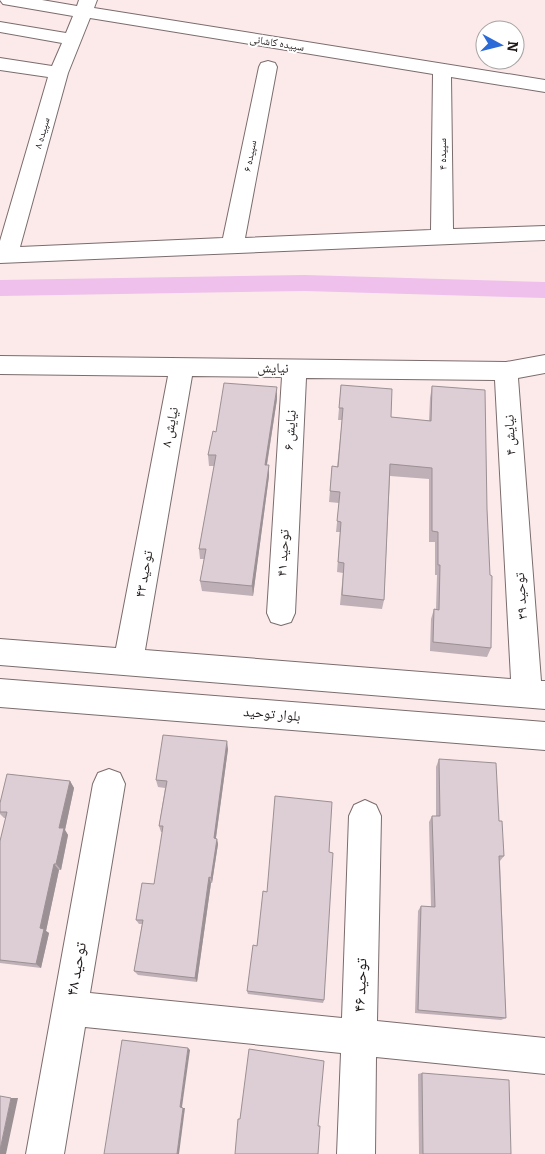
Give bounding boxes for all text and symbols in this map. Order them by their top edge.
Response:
north arrow [475,20,525,70]
street label: سپیده کاشانی [249,32,305,54]
text: N [503,40,522,53]
street label: سپیده ۸ [31,116,53,150]
street label: سپیده ۴ [436,138,449,170]
street label: سپیده ۶ [241,139,260,173]
street label: نیایش [257,359,289,377]
street label: نیایش ۸ [158,405,182,449]
street label: نیایش ۶ [280,409,300,451]
street label: نیایش ۴ [500,414,520,456]
street label: توحید ۴۱ [273,529,293,577]
street label: توحید ۴۳ [132,549,157,599]
street label: توحید ۳۹ [511,572,531,620]
street label: بلوار توحید [243,703,301,725]
street label: توحید ۴۸ [62,940,90,997]
street label: توحید ۴۶ [350,957,370,1012]

